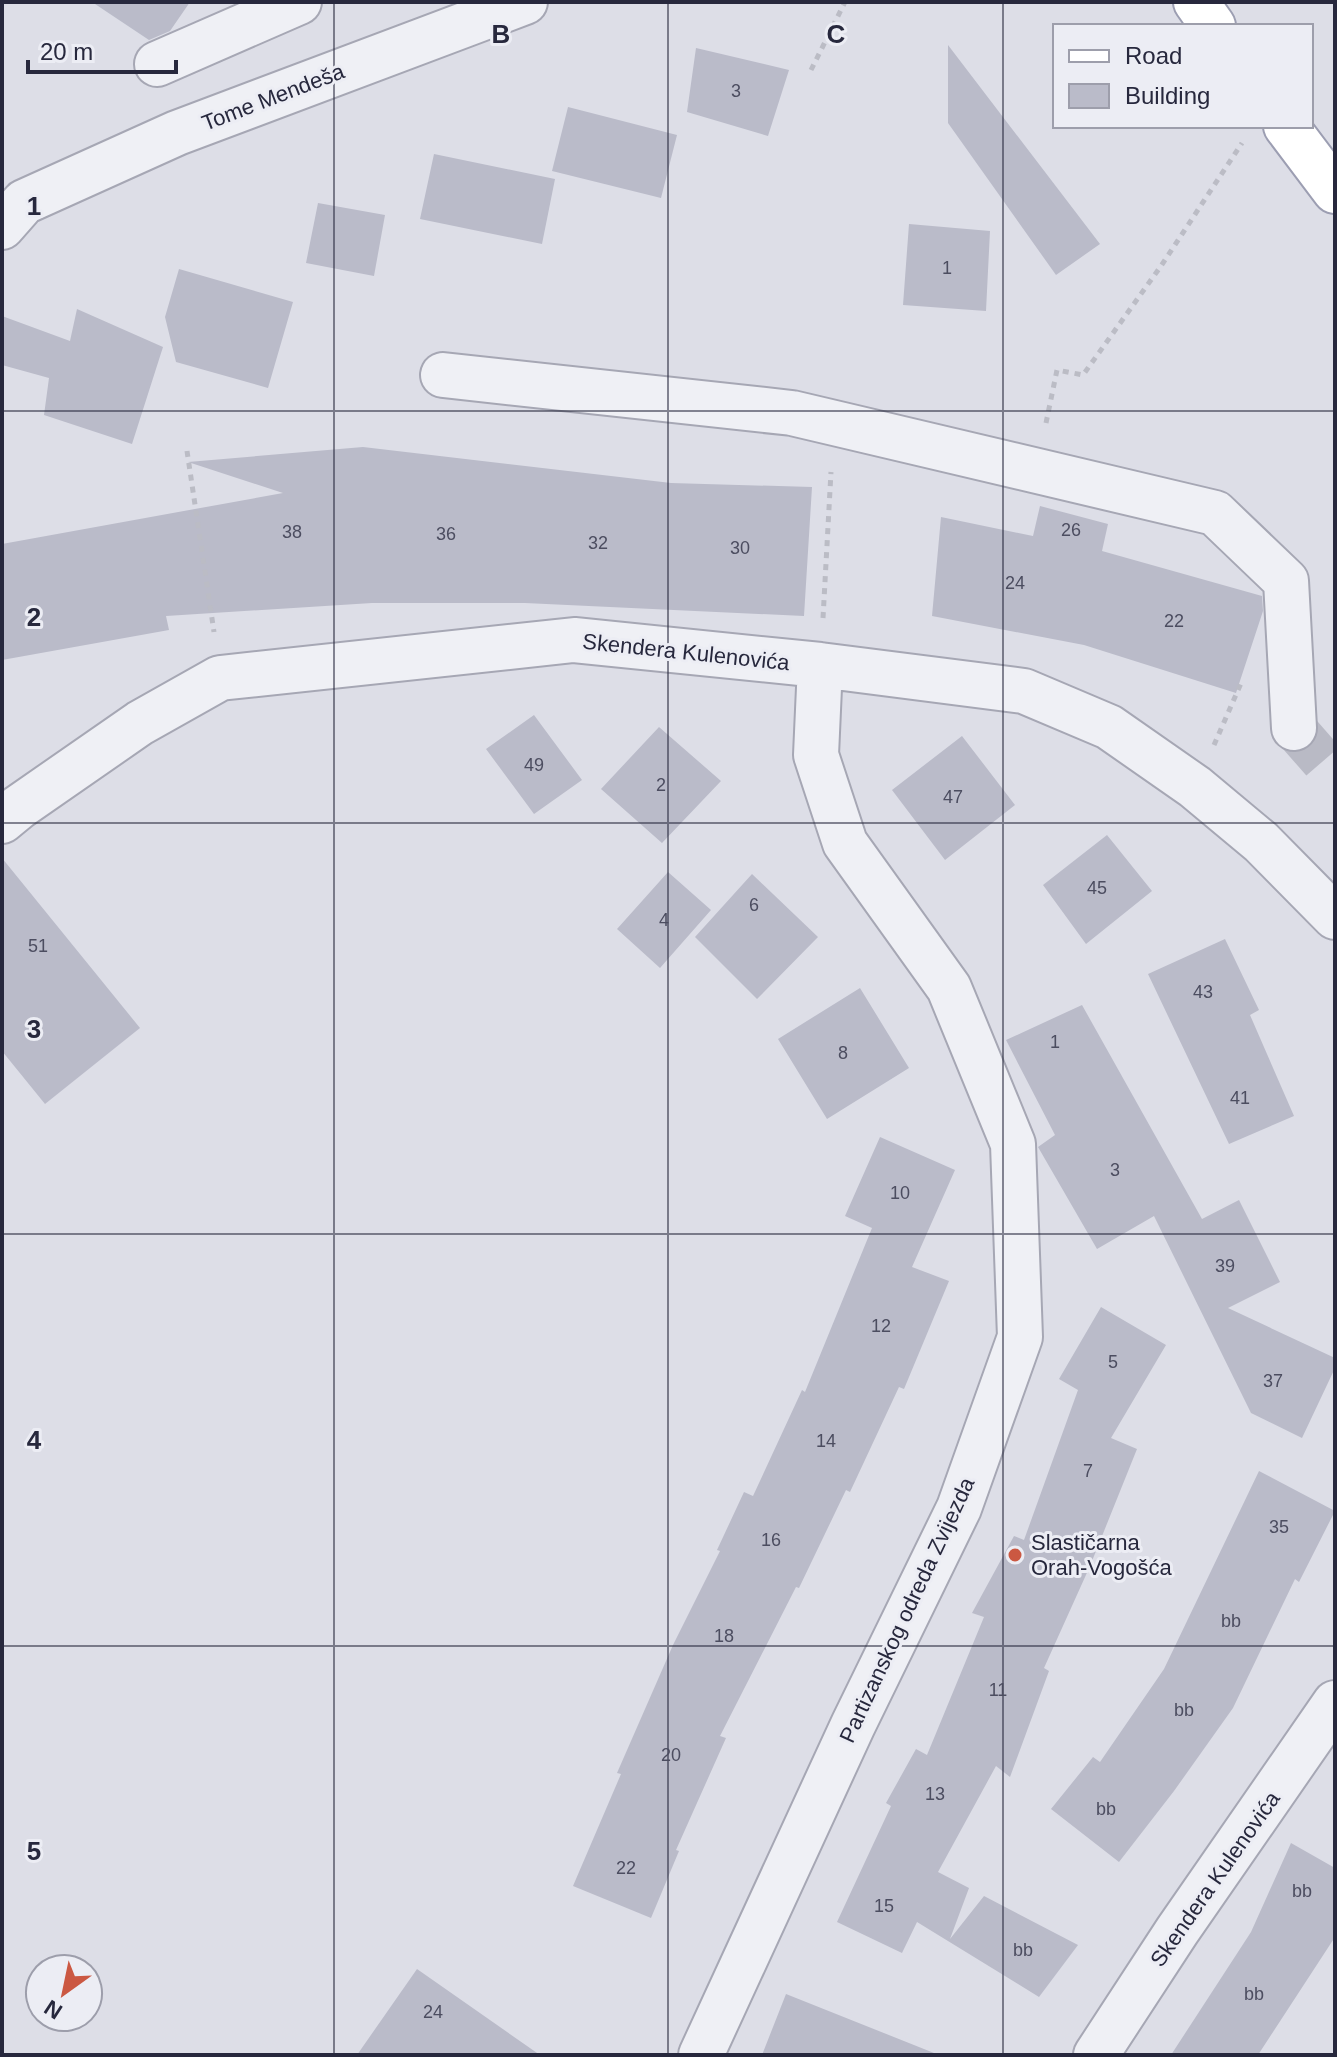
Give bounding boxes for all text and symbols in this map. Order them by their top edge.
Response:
text: B [492,19,510,49]
text: C [827,19,846,49]
scale bar [28,24,176,74]
legend [1053,24,1313,128]
text: 20 m [40,38,93,65]
text: Road [1125,42,1182,69]
street label: Tome Mendeša [198,58,348,136]
house number: 3 [731,81,741,101]
text: Building [1125,82,1210,109]
text: 1 [27,191,41,221]
house number: 1 [942,258,952,278]
house number: 26 [1061,520,1081,540]
house number: 38 [282,522,302,542]
house number: 36 [436,524,456,544]
house number: 32 [588,533,608,553]
house number: 30 [730,538,750,558]
house number: 24 [1005,573,1025,593]
text: 2 [27,602,41,632]
house number: 22 [1164,611,1184,631]
street label: Skendera Kulenovića [581,629,791,675]
house number: 49 [524,755,544,775]
house number: 2 [656,775,666,795]
house number: 47 [943,787,963,807]
house number: 45 [1087,878,1107,898]
house number: 6 [749,895,759,915]
house number: 4 [659,910,669,930]
house number: 51 [28,936,48,956]
house number: 43 [1193,982,1213,1002]
text: 3 [27,1014,41,1044]
house number: 1 [1050,1032,1060,1052]
house number: 8 [838,1043,848,1063]
house number: 41 [1230,1088,1250,1108]
house number: 3 [1110,1160,1120,1180]
house number: 10 [890,1183,910,1203]
house number: 39 [1215,1256,1235,1276]
house number: 12 [871,1316,891,1336]
house number: 5 [1108,1352,1118,1372]
house number: 37 [1263,1371,1283,1391]
text: 4 [27,1425,42,1455]
house number: 14 [816,1431,836,1451]
house number: 7 [1083,1461,1093,1481]
street label: Partizanskog odreda Zvijezda [834,1473,980,1747]
house number: 35 [1269,1517,1289,1537]
house number: 16 [761,1530,781,1550]
place label: Slastičarna Orah-Vogošća [1031,1530,1172,1580]
marker: Slastičarna Orah-Vogošća [1006,1546,1024,1564]
house number: bb [1221,1611,1241,1631]
house number: 18 [714,1626,734,1646]
house number: 11 [989,1680,1007,1700]
house number: bb [1174,1700,1194,1720]
house number: 20 [661,1745,681,1765]
house number: 13 [925,1784,945,1804]
street label: Skendera Kulenovića [1145,1786,1285,1971]
house number: bb [1096,1799,1116,1819]
text: 5 [27,1836,41,1866]
house number: 22 [616,1858,636,1878]
house number: bb [1292,1881,1312,1901]
house number: 15 [874,1896,894,1916]
house number: bb [1013,1940,1033,1960]
north arrow [24,1953,104,2033]
house number: bb [1244,1984,1264,2004]
text: N [40,1995,67,2024]
house number: 24 [423,2002,443,2022]

